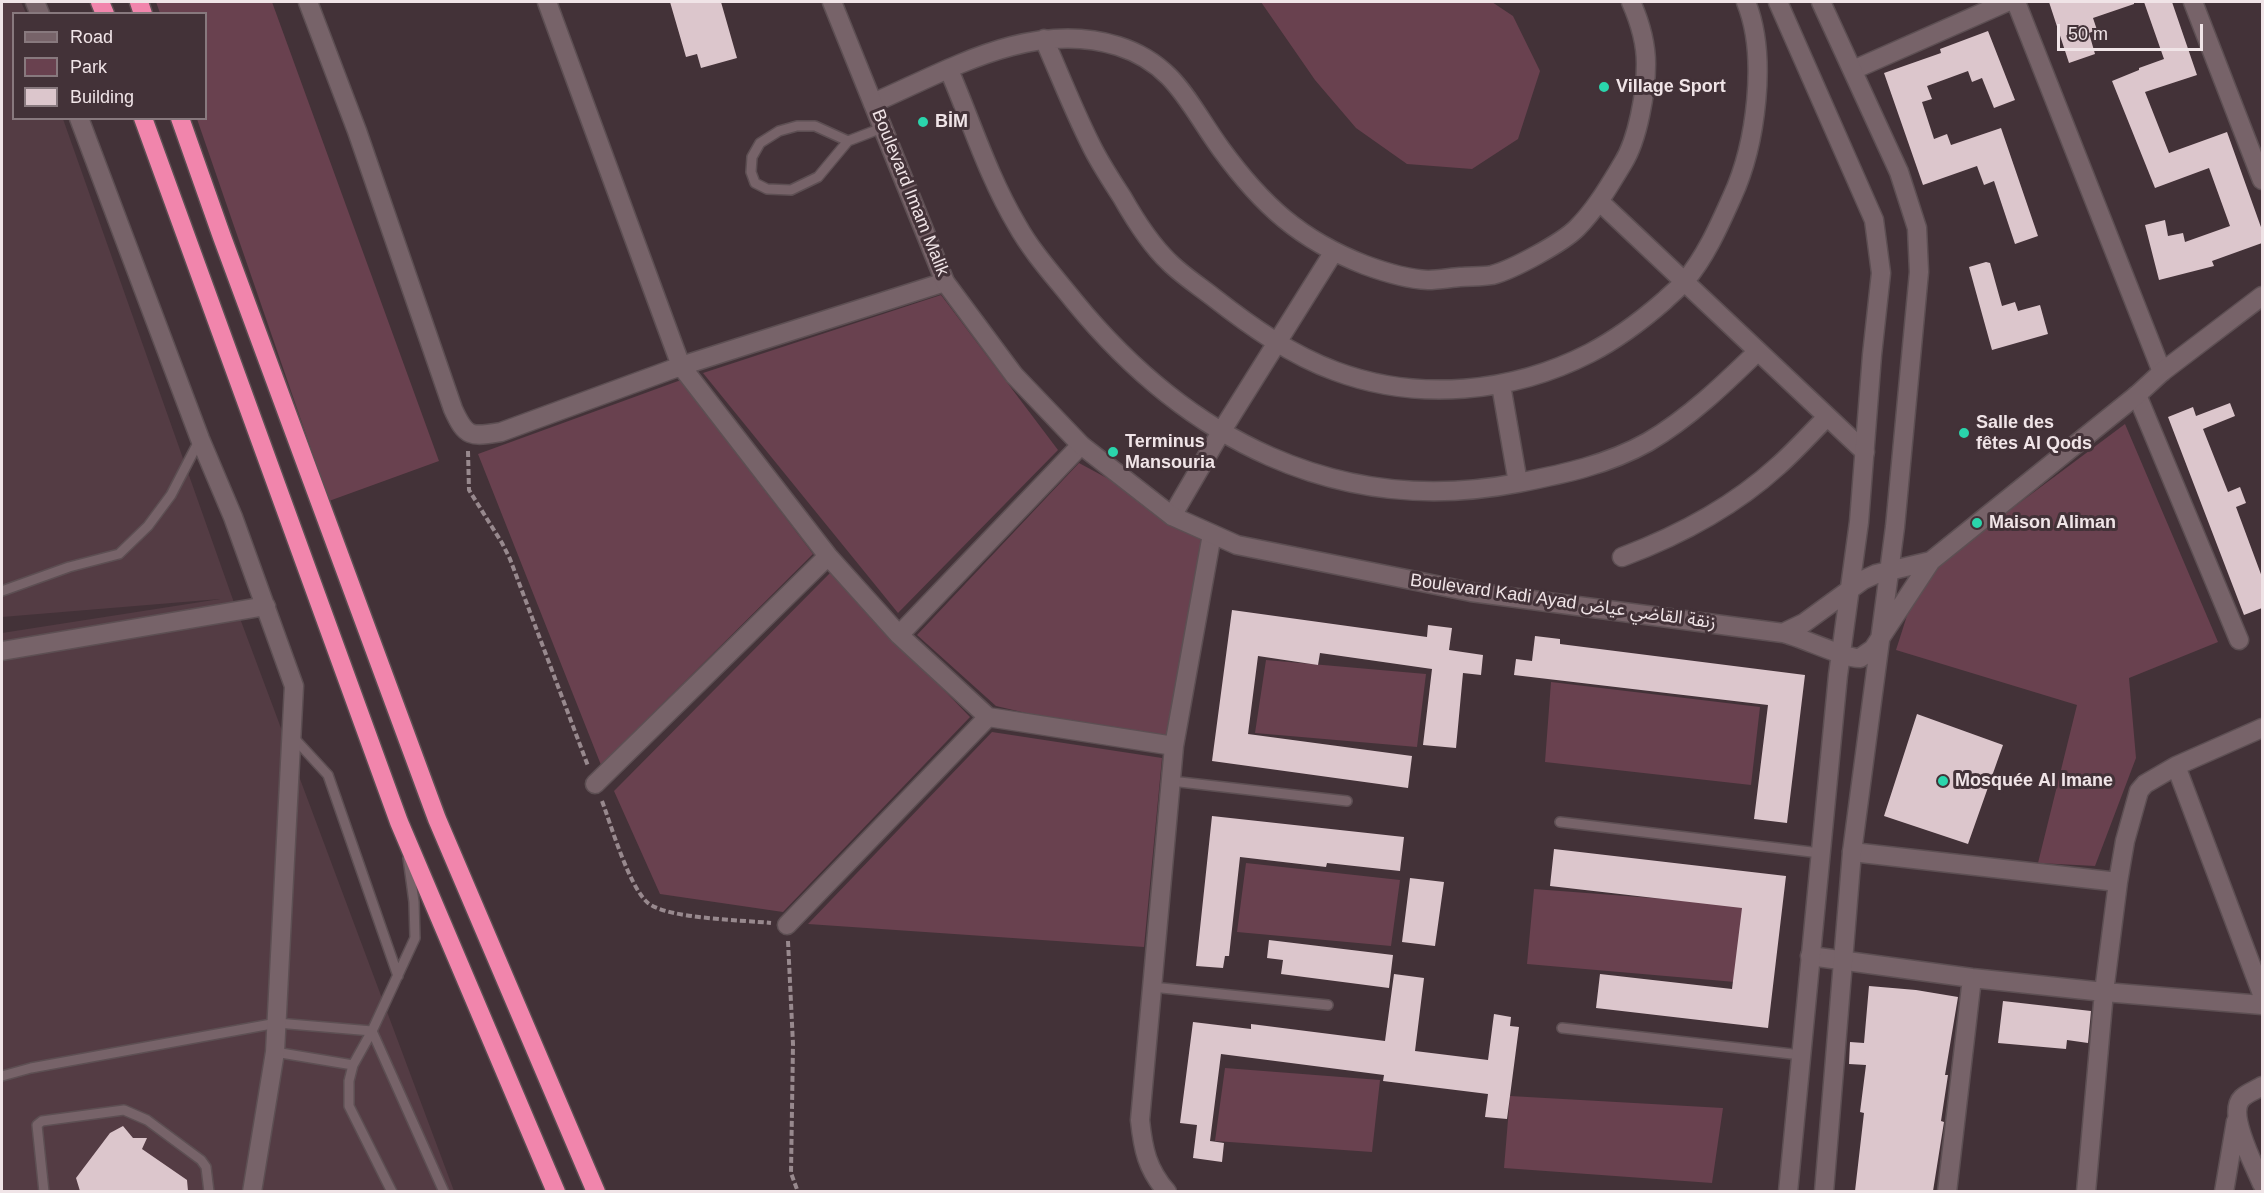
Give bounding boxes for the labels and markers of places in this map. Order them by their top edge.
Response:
place label: Village Sport [1616,76,1726,98]
marker: Village Sport [1597,80,1611,94]
place label: BİM [935,111,968,133]
marker: BİM [916,115,930,129]
place label: Salle des fêtes Al Qods [1976,412,2092,454]
marker: Salle des fêtes Al Qods [1957,426,1971,440]
place label: Terminus Mansouria [1125,431,1215,474]
marker: Terminus Mansouria [1106,445,1120,459]
place label: Maison Aliman [1989,512,2116,534]
marker: Maison Aliman [1970,516,1984,530]
place label: Mosquée Al Imane [1955,770,2113,792]
marker: Mosquée Al Imane [1936,774,1950,788]

